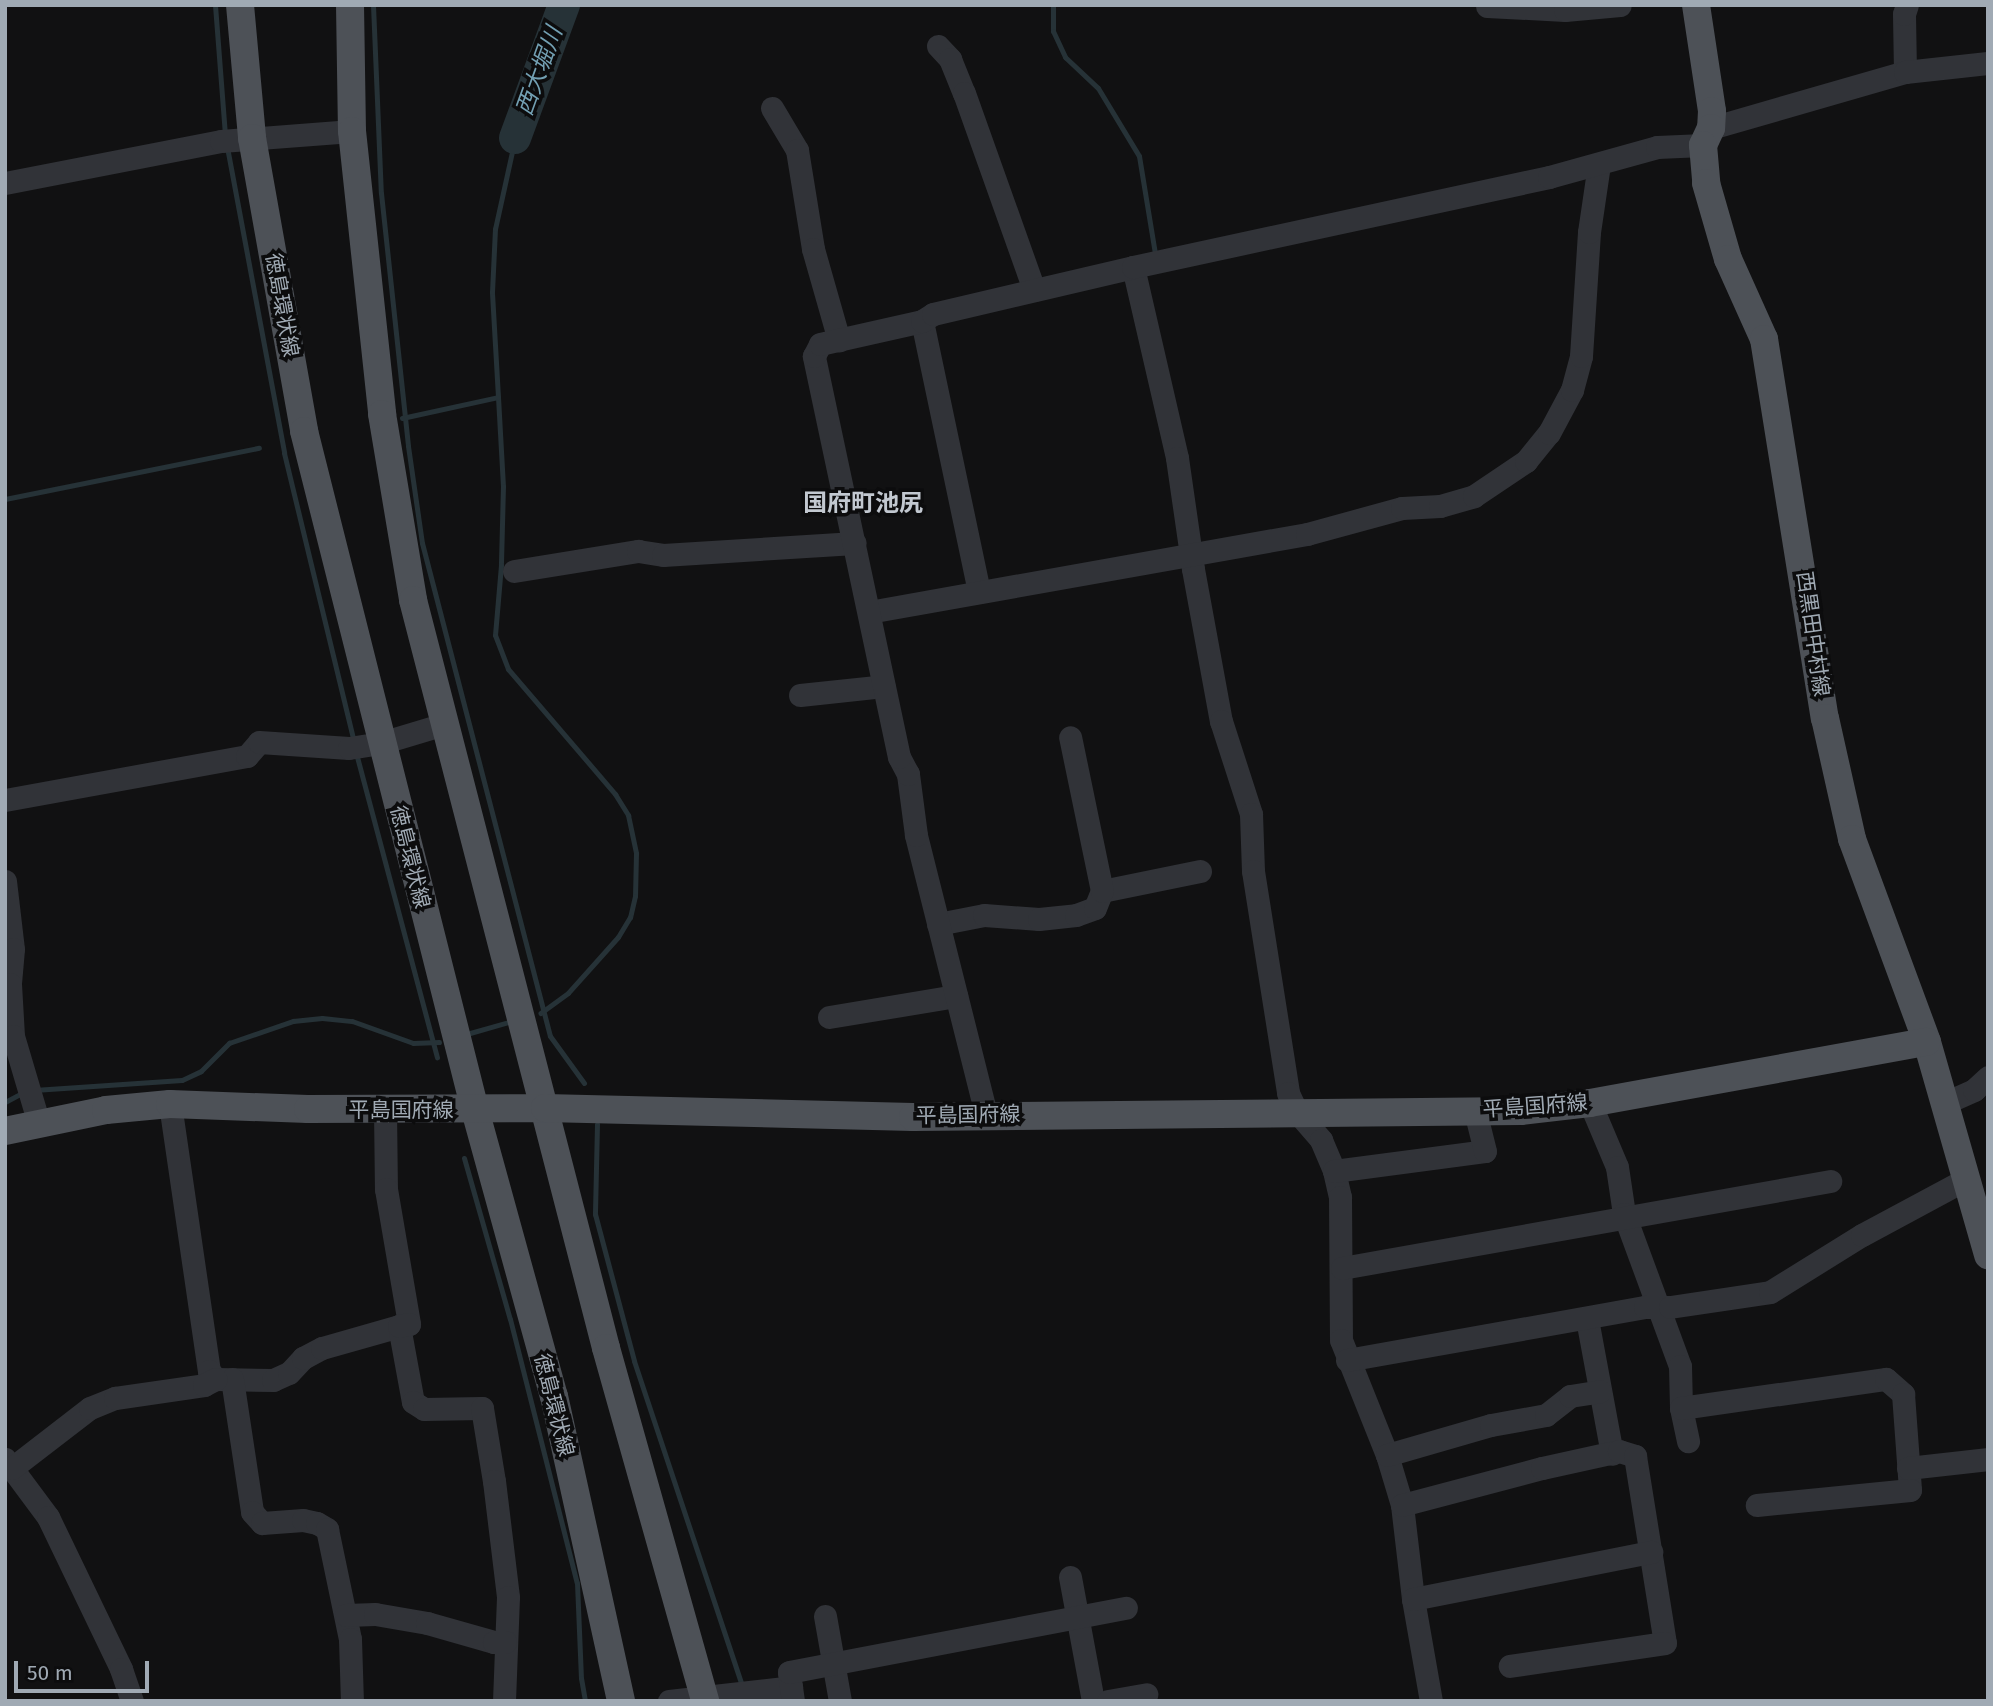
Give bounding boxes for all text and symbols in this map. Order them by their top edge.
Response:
water label: 西大堀川 [510,23,568,119]
street label: 徳島環状線 [260,251,304,359]
district label: 国府町池尻 [803,490,923,518]
street label: 西黒田中村線 [1792,570,1834,698]
street label: 徳島環状線 [385,803,435,911]
street label: 平島国府線 [1482,1090,1588,1122]
street label: 平島国府線 [349,1097,453,1123]
street label: 平島国府線 [915,1101,1021,1129]
street label: 徳島環状線 [529,1351,579,1459]
scale bar [18,1646,152,1690]
text: 50 m [27,1660,73,1686]

